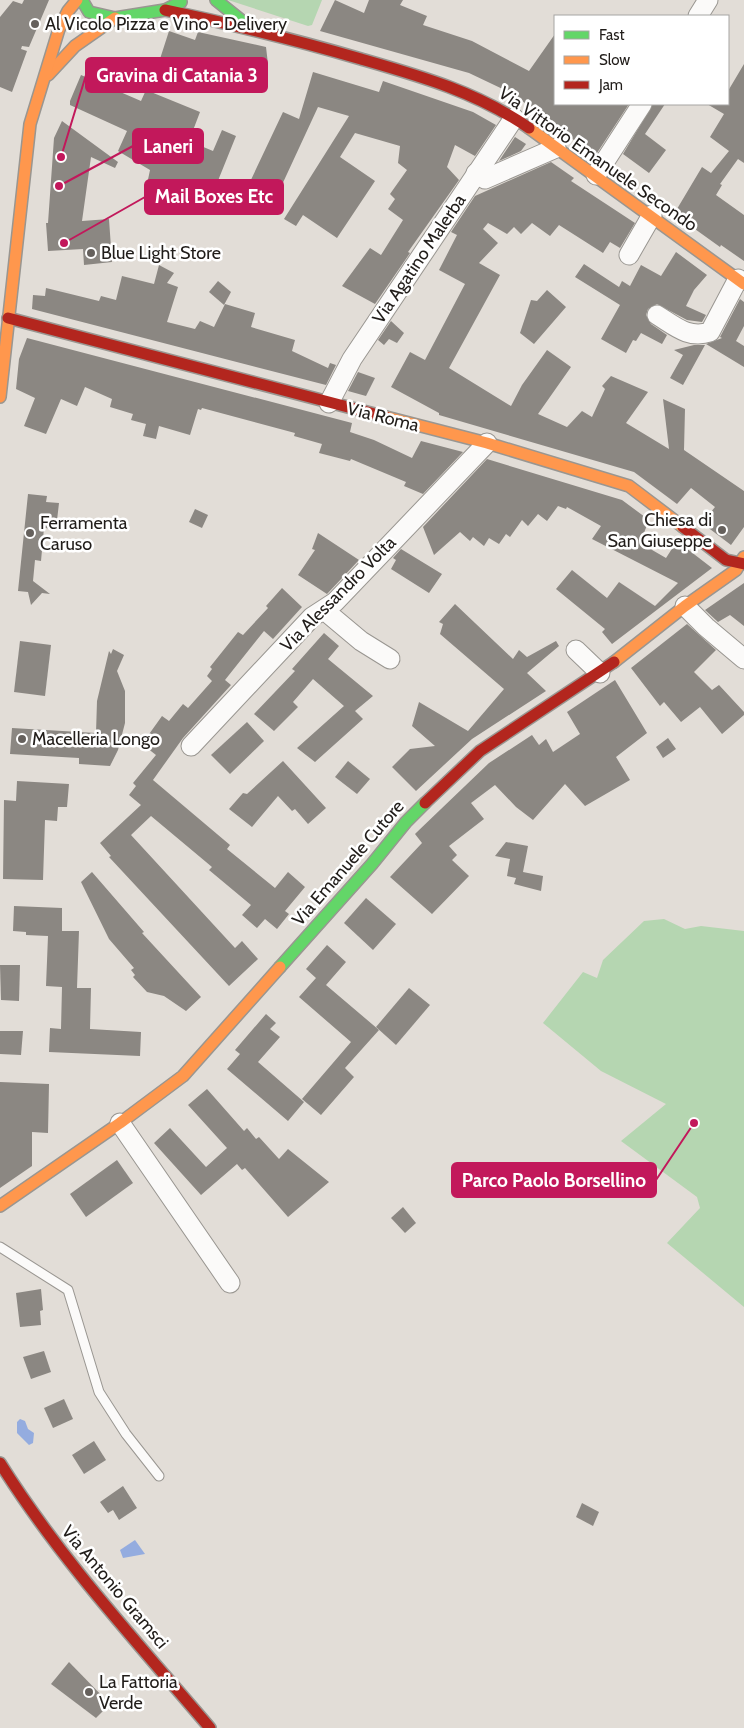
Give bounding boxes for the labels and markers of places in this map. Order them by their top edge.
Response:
place label: Al Vicolo Pizza e Vino - Delivery [45,13,287,35]
marker: Al Vicolo Pizza e Vino - Delivery [29,18,41,30]
callout: Gravina di Catania 3 [86,58,267,92]
callout: Laneri [133,129,203,163]
callout: Mail Boxes Etc [145,180,283,214]
place label: Blue Light Store [101,242,221,264]
marker: Blue Light Store [85,247,97,259]
place label: Chiesa di San Giuseppe [608,509,712,552]
place label: Ferramenta Caruso [40,512,128,555]
marker: Chiesa di San Giuseppe [716,524,728,536]
marker: Ferramenta Caruso [24,527,36,539]
place label: Macelleria Longo [32,728,160,750]
marker: Macelleria Longo [16,733,28,745]
callout: Parco Paolo Borsellino [452,1163,656,1197]
place label: La Fattoria Verde [99,1671,178,1714]
marker: La Fattoria Verde [83,1686,95,1698]

